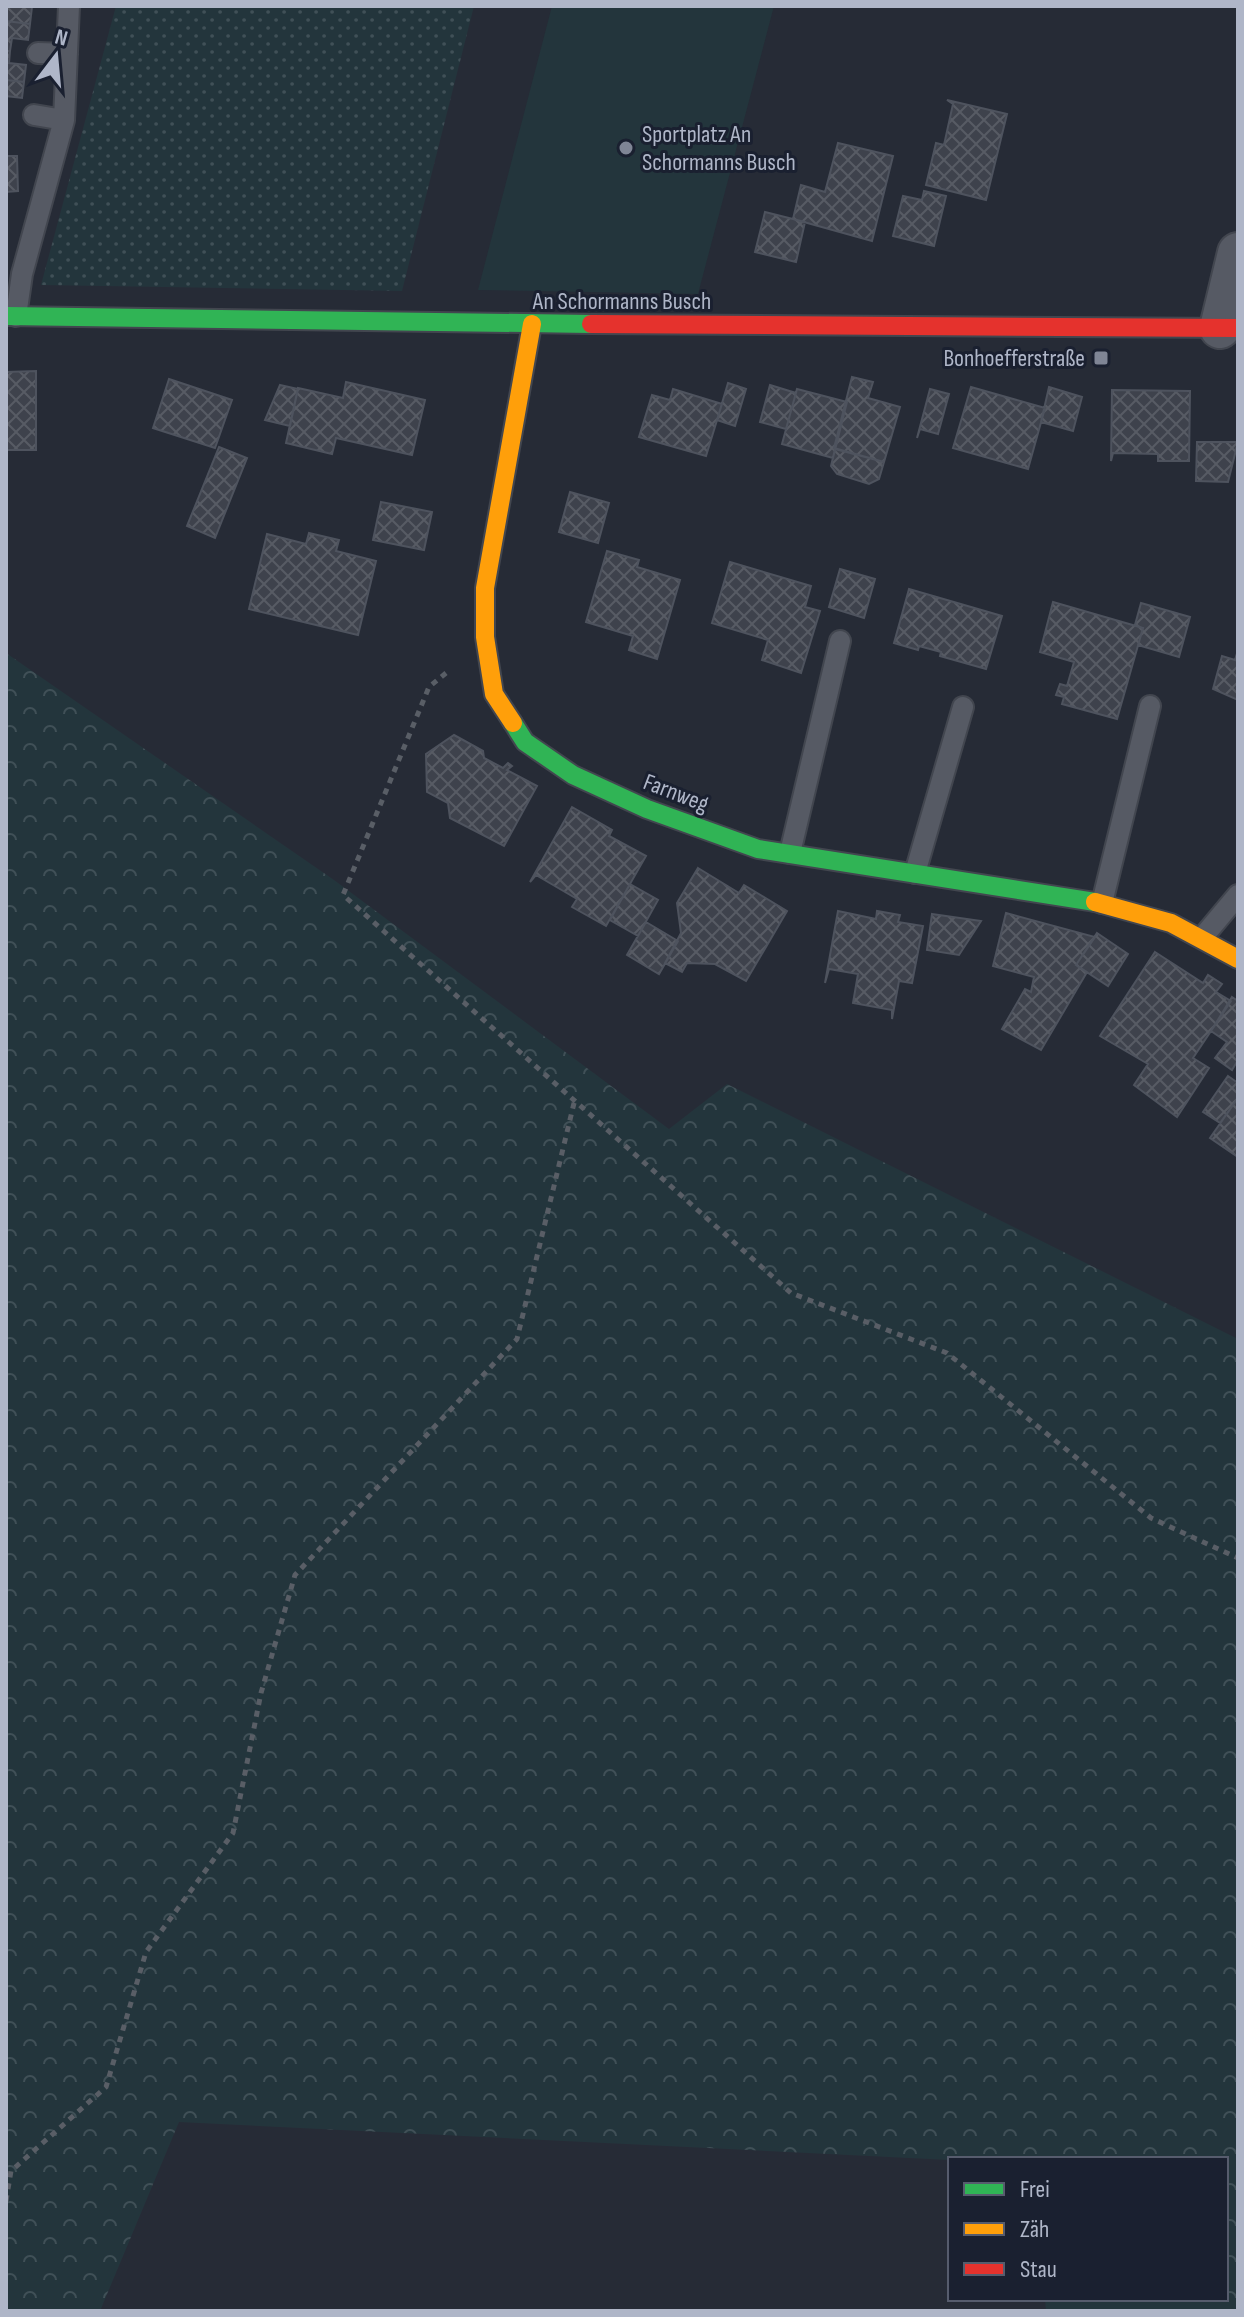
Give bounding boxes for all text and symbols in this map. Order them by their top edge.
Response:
north arrow [16,16,96,96]
text: N [52,24,70,53]
place label: Sportplatz An Schormanns Busch [642,120,796,177]
marker: Sportplatz An Schormanns Busch [617,139,635,157]
street label: An Schormanns Busch [532,287,711,316]
place label: Bonhoefferstraße [943,344,1085,373]
marker: Bonhoefferstraße [1092,349,1110,367]
street label: Farnweg [639,767,713,819]
legend [948,2157,1228,2301]
text: Frei [1020,2175,1050,2204]
text: Zäh [1020,2215,1049,2244]
text: Stau [1020,2255,1057,2284]

